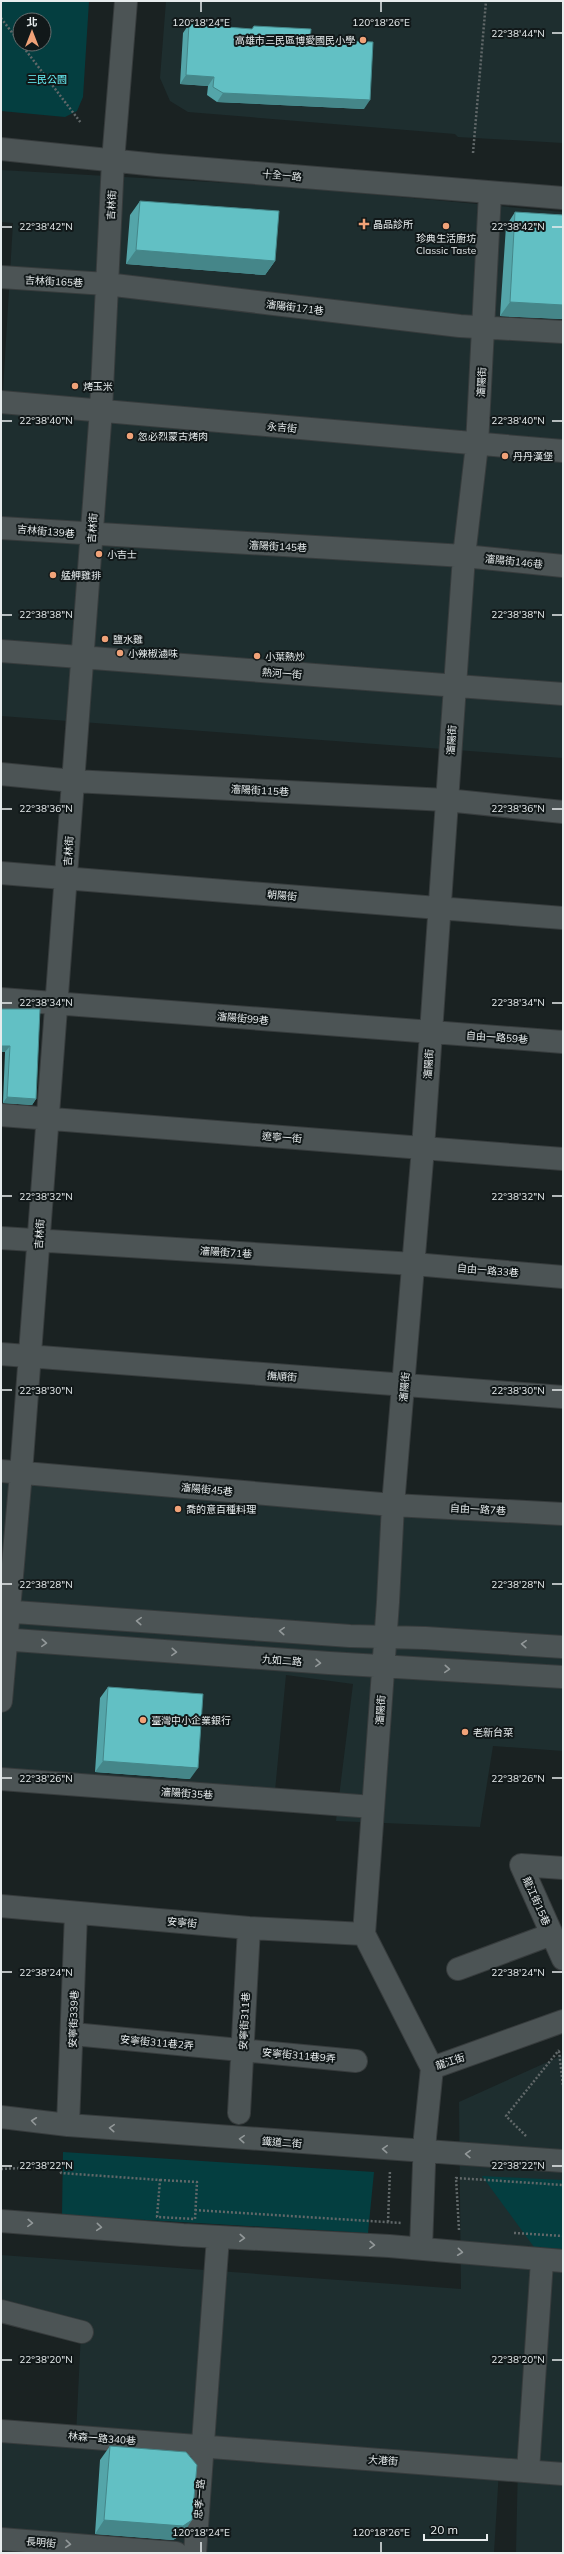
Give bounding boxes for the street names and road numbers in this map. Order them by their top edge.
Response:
street label: 十全一路 [261,167,302,184]
street label: 吉林街 [104,190,119,220]
street label: 吉林街165巷 [25,273,83,290]
street label: 瀋陽街171巷 [265,298,325,317]
street label: 瀋陽街 [474,367,489,397]
street label: 永吉街 [266,420,297,435]
street label: 吉林街 [85,513,100,543]
street label: 吉林街139巷 [17,522,75,541]
street label: 瀋陽街145巷 [249,538,307,555]
street label: 瀋陽街146巷 [484,552,543,571]
street label: 熱河一街 [262,666,302,681]
street label: 瀋陽街 [444,725,459,755]
street label: 瀋陽街115巷 [231,782,289,799]
street label: 吉林街 [61,836,76,866]
street label: 朝陽街 [266,888,297,903]
street label: 瀋陽街99巷 [216,1010,269,1027]
street label: 自由一路59巷 [466,1029,528,1046]
street label: 瀋陽街 [421,1049,436,1079]
street label: 遼寧一街 [262,1130,302,1145]
street label: 吉林街 [32,1219,47,1249]
street label: 瀋陽街71巷 [200,1244,252,1261]
street label: 自由一路33巷 [457,1261,519,1280]
street label: 撫順街 [267,1369,297,1384]
street label: 瀋陽街 [397,1372,412,1403]
street label: 瀋陽街45巷 [180,1481,233,1498]
street label: 自由一路7巷 [450,1502,506,1517]
street label: 九如二路 [262,1653,302,1668]
street label: 瀋陽街 [373,1695,388,1725]
street label: 瀋陽街35巷 [161,1785,213,1802]
street label: 龍江街15巷 [520,1875,553,1928]
street label: 安寧街 [166,1915,197,1930]
street label: 安寧街339巷 [66,1990,81,2048]
street label: 安寧街311巷 [236,1992,253,2050]
street label: 安寧街311巷2弄 [120,2033,194,2052]
street label: 安寧街311巷9弄 [262,2046,336,2065]
street label: 龍江街 [434,2051,466,2072]
street label: 鐵道二街 [262,2135,302,2150]
street label: 林森一路340巷 [68,2430,136,2447]
street label: 大港街 [368,2453,398,2468]
street label: 忠孝一路 [192,2479,207,2519]
street label: 長明街 [25,2535,56,2550]

